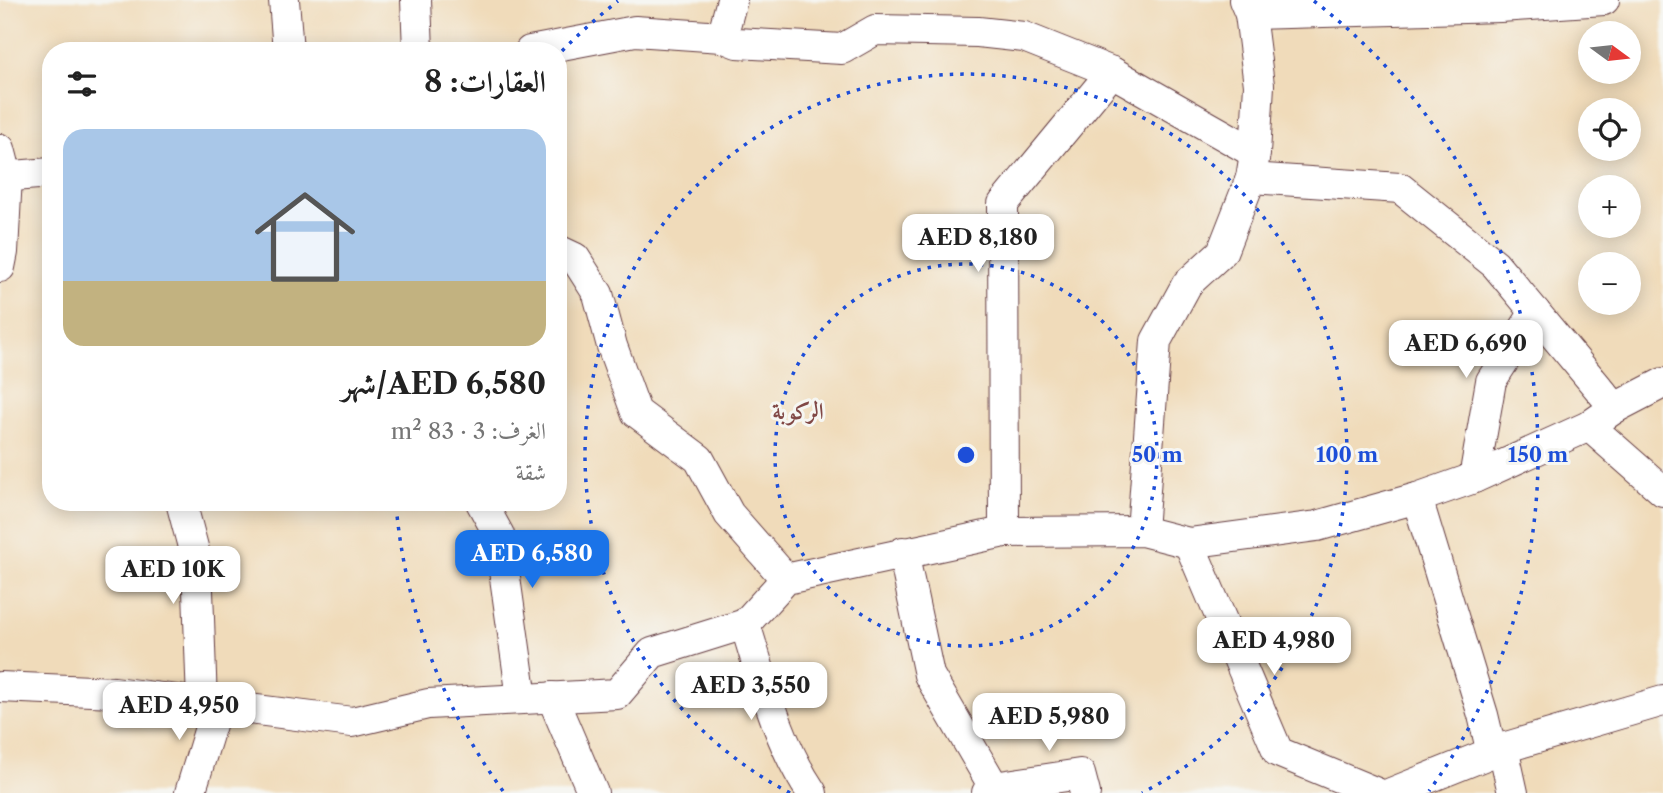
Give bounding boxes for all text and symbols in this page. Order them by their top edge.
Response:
north arrow [1578,21,1642,84]
map controls [1578,21,1641,315]
text: العقارات: 8 [424,63,546,100]
icon: filters [63,65,101,103]
button: locate [1578,98,1641,161]
icon: home [242,174,368,300]
button: + [1578,175,1641,238]
pin: AED 8,180 [898,215,1058,274]
text: AED 8,180 [918,223,1038,251]
button: − [1578,252,1641,315]
pin: AED 6,690 [1386,320,1546,380]
text: AED 6,690 [1405,329,1527,357]
text: AED 6,580/شهر [342,365,546,402]
district label: الركوبة [772,397,824,426]
text: الغرف: 3 · 83 m² [391,417,546,445]
text: 50 m [1131,442,1183,467]
text: 100 m [1316,442,1378,467]
text: 150 m [1508,442,1568,467]
centre of rings [954,443,978,467]
text: شقة [516,458,546,486]
pin: AED 6,580 [452,530,612,590]
text: AED 6,580 [471,539,593,567]
pin: AED 10K [108,546,238,606]
text: AED 10K [121,555,225,583]
pin: AED 4,980 [1194,618,1354,677]
text: AED 4,980 [1213,626,1335,654]
pin: AED 3,550 [671,662,831,722]
text: AED 3,550 [691,671,811,699]
pin: AED 4,950 [99,682,259,742]
text: AED 4,950 [119,691,239,719]
pin: AED 5,980 [969,694,1129,753]
text: AED 5,980 [988,702,1110,730]

